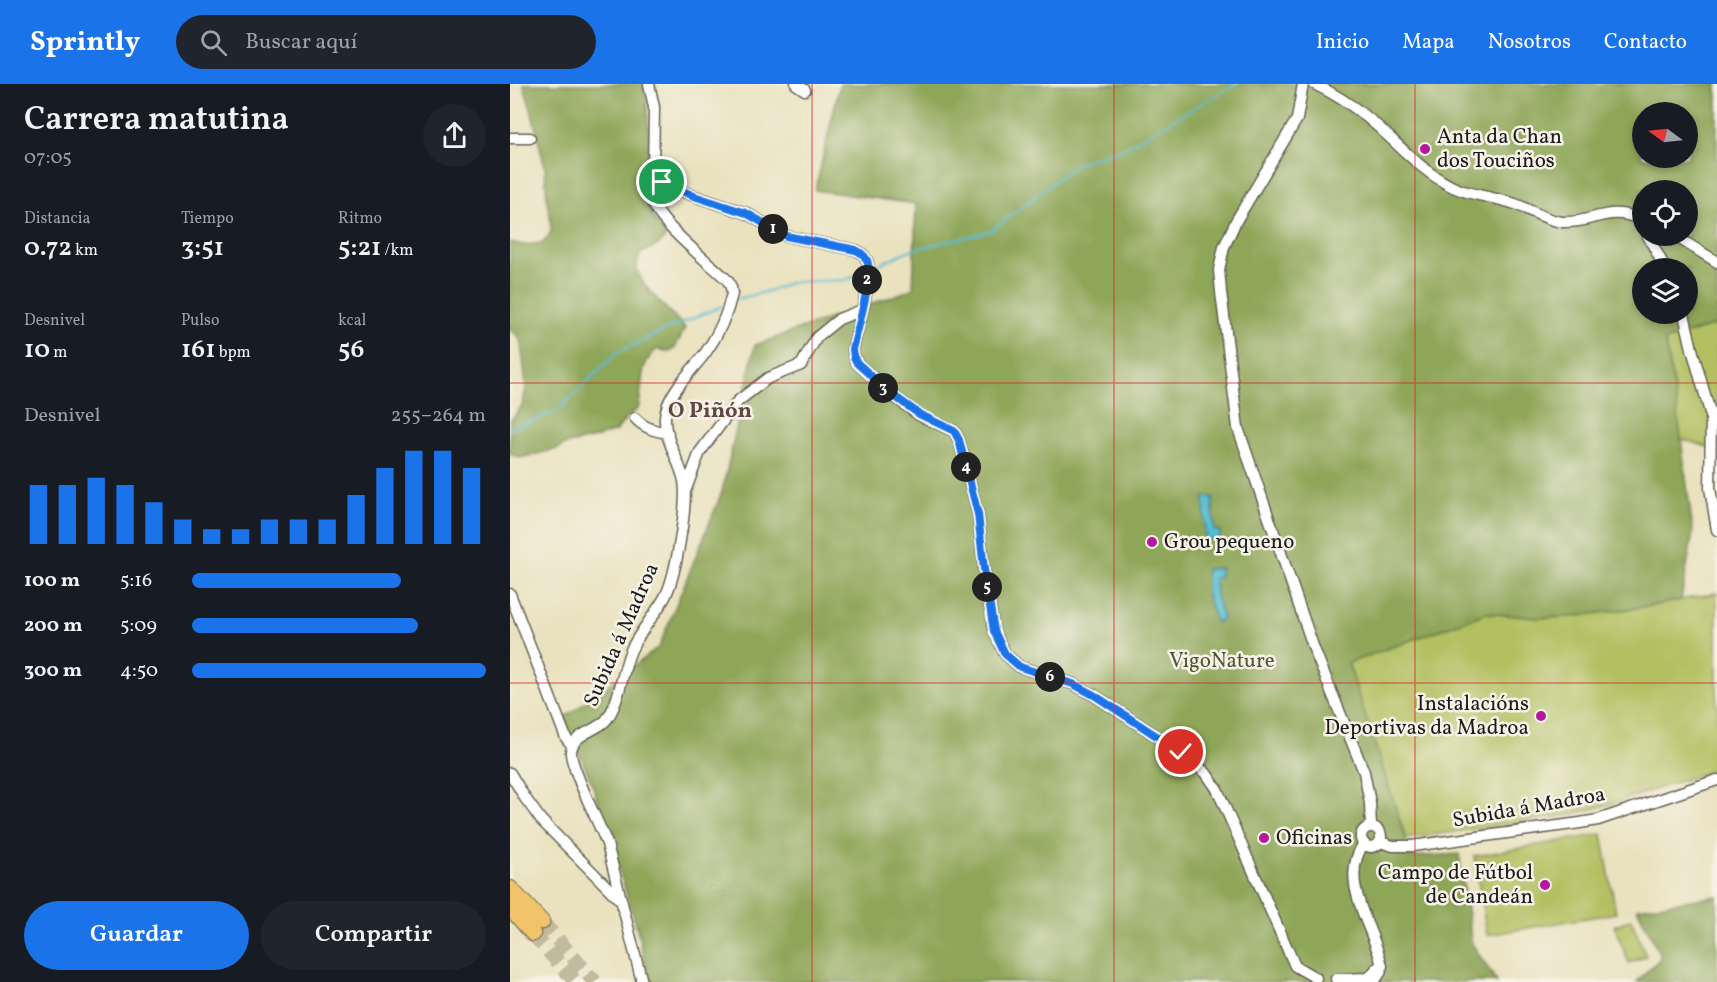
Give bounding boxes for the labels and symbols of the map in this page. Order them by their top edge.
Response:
north arrow [1632,102,1698,168]
place label: Anta da Chan dos Touciños [1437,123,1562,176]
marker: Anta da Chan dos Touciños [1418,142,1432,156]
pin [636,156,687,207]
pin: 1 [758,214,788,244]
pin: 2 [852,265,882,295]
pin: 3 [868,373,898,403]
district label: O Piñón [668,396,752,427]
pin: 4 [951,452,981,482]
place label: Grou pequeno [1164,528,1294,557]
marker: Grou pequeno [1145,535,1159,549]
street label: Subida á Madroa [577,558,667,712]
pin: 5 [972,572,1002,602]
park label: VigoNature [1169,647,1275,676]
pin: 6 [1035,662,1065,692]
place label: Instalacións Deportivas da Madroa [1325,690,1529,743]
marker: Instalacións Deportivas da Madroa [1534,709,1548,723]
pin [1155,726,1206,777]
street label: Subida á Madroa [1450,780,1608,836]
place label: Oficinas [1276,824,1352,853]
marker: Oficinas [1257,831,1271,845]
place label: Campo de Fútbol de Candeán [1378,859,1533,912]
marker: Campo de Fútbol de Candeán [1538,878,1552,892]

